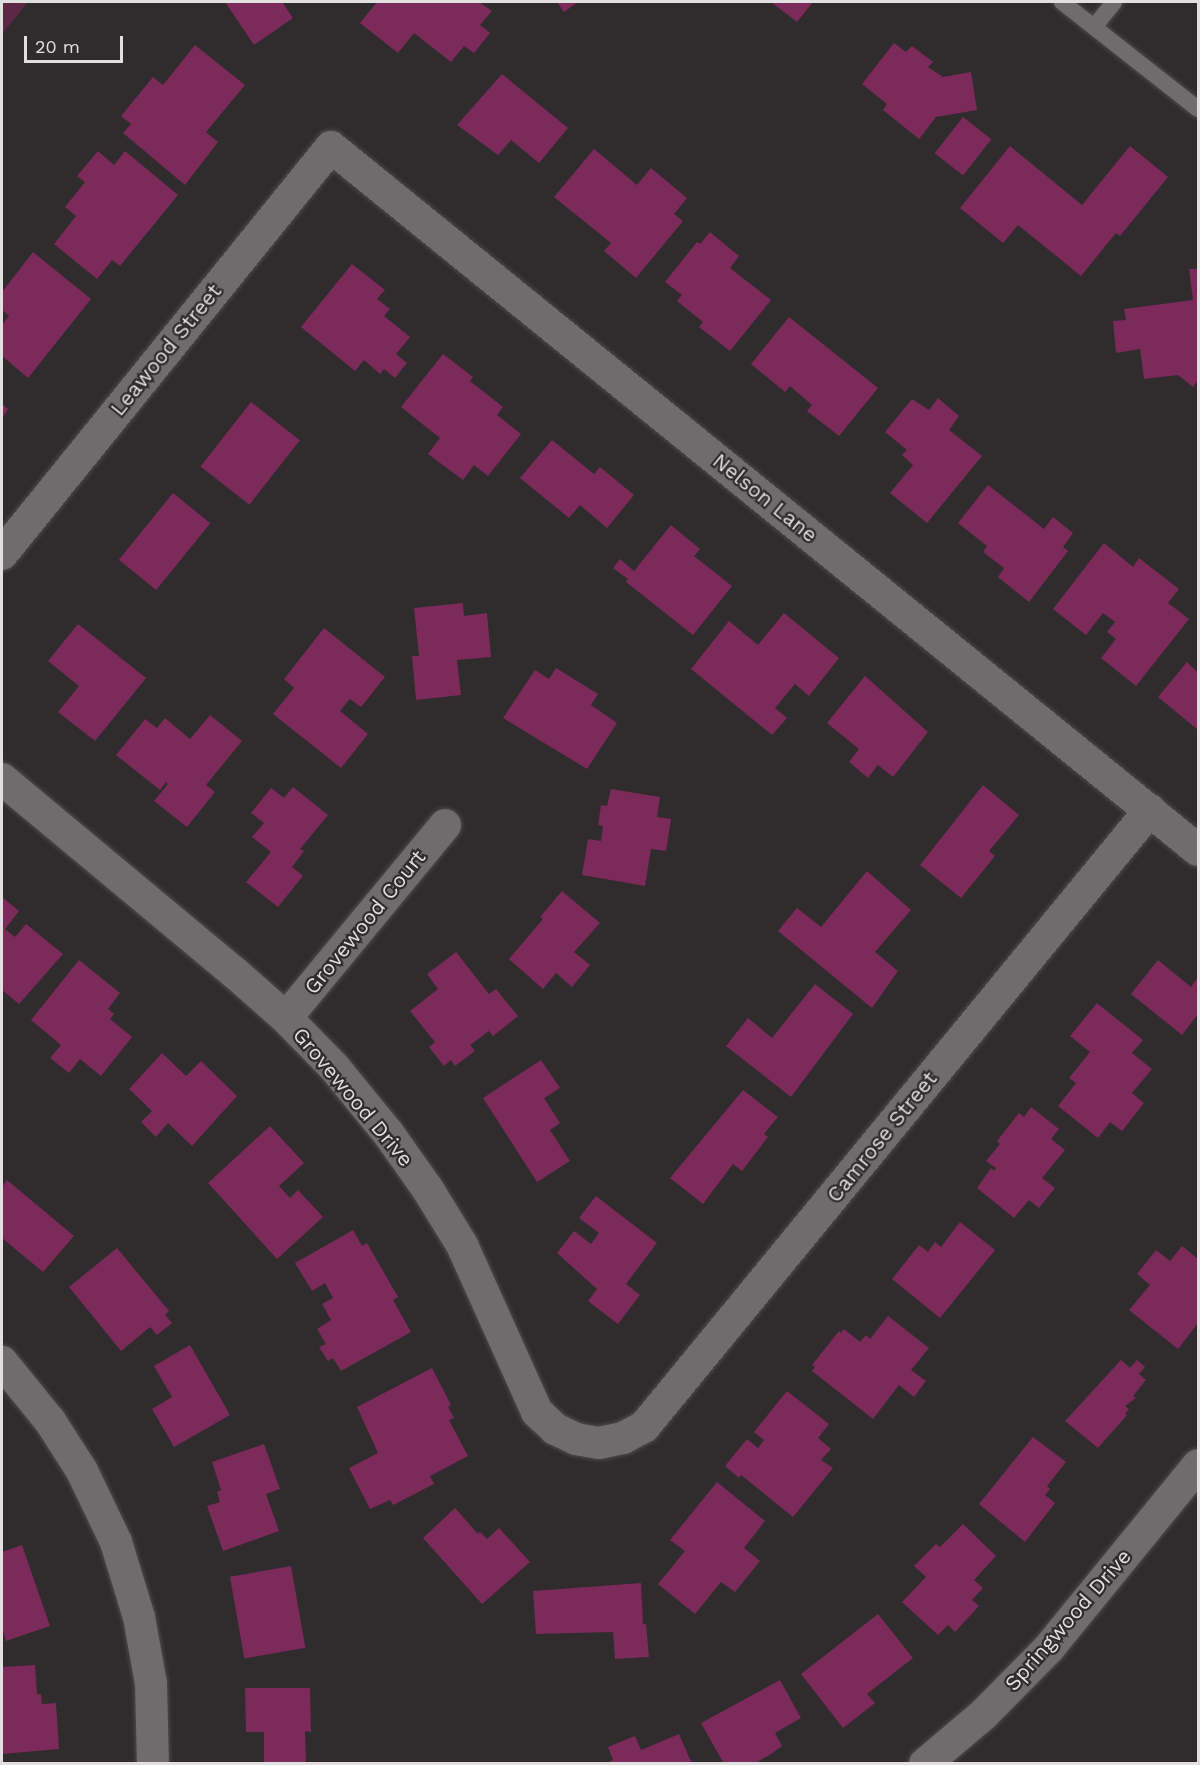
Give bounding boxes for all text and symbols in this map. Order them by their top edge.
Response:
scale bar [27,24,126,62]
text: 20 m [35,36,80,57]
street label: Leawood Street [105,279,227,421]
street label: Nelson Lane [708,448,822,548]
street label: Grovewood Court [299,845,431,999]
street label: Grovewood Drive [287,1022,419,1172]
street label: Camrose Street [822,1067,942,1207]
street label: Springwood Drive [1000,1544,1136,1696]

